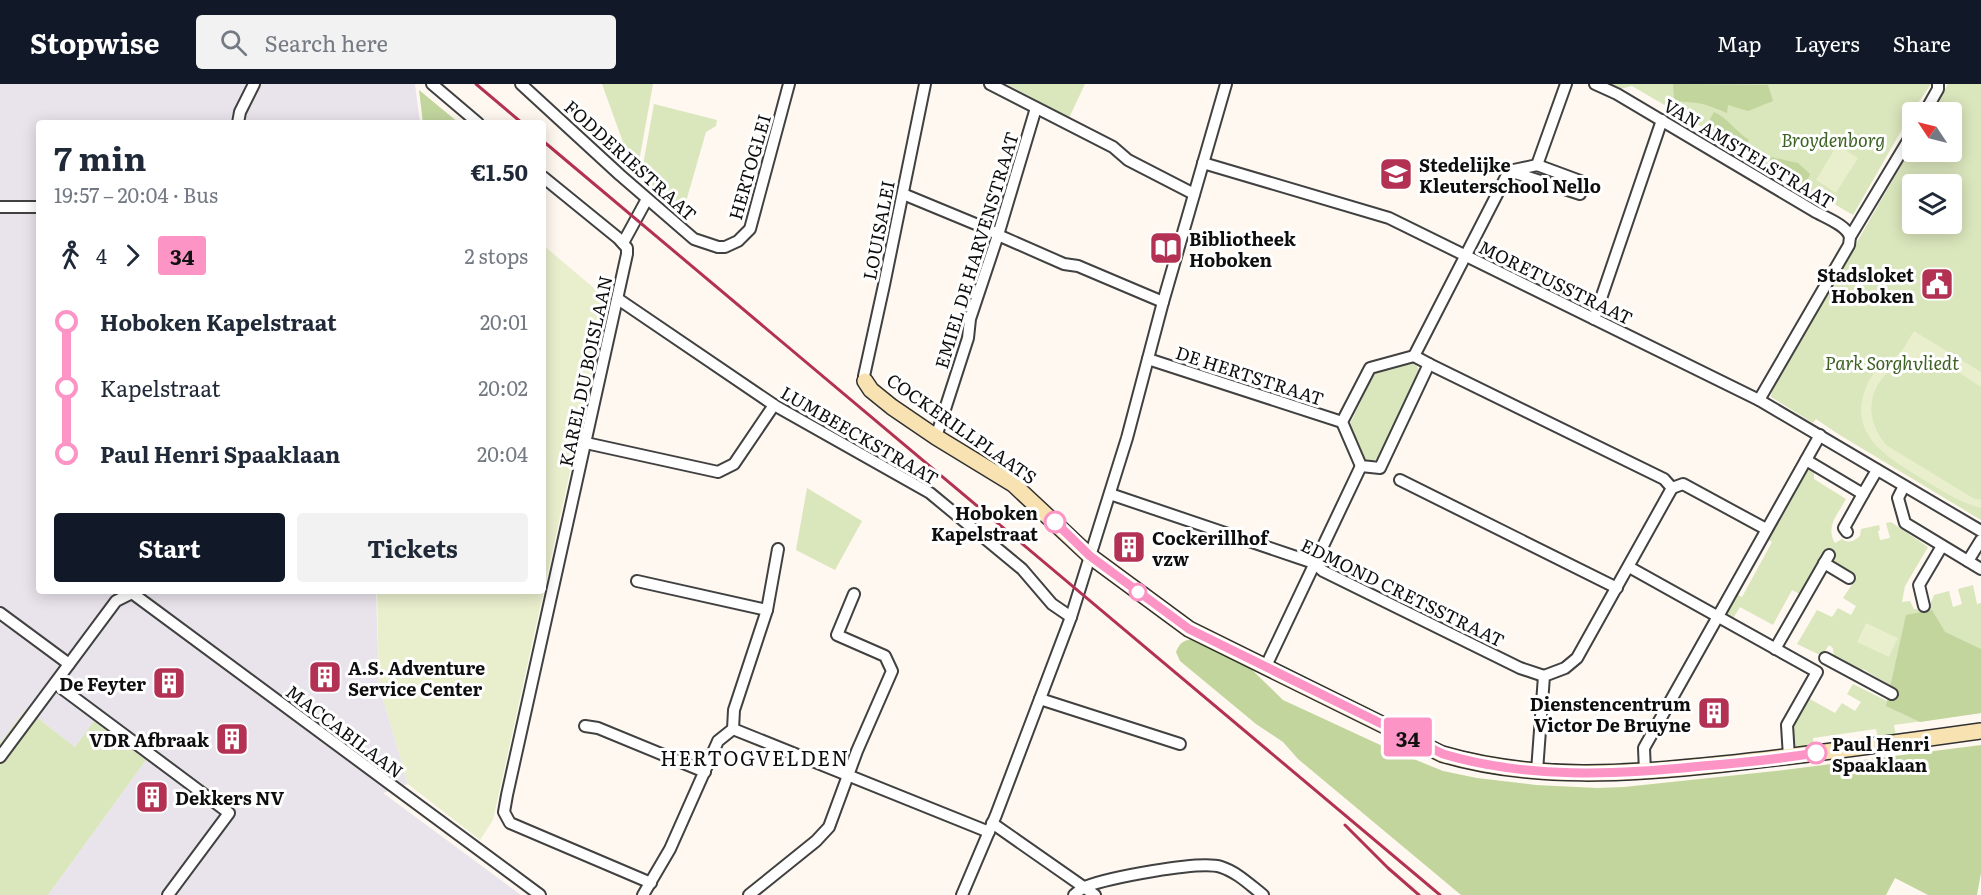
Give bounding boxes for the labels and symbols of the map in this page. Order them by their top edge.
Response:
street label: VAN AMSTELSTRAAT [1658,91,1840,215]
street label: FODDERIESTRAAT [559,93,703,227]
north arrow [1902,102,1962,162]
street label: HERTOGLEI [721,111,777,223]
park label: Broydenborg [1781,126,1885,153]
street label: EMIEL DE HARVENSTRAAT [927,128,1025,372]
place label: Stedelijke Kleuterschool Nello [1419,151,1601,199]
school or university icon: Stedelijke Kleuterschool Nello [1378,156,1414,192]
street label: LOUISALEI [855,178,901,282]
place label: Bibliotheek Hoboken [1189,225,1297,273]
library icon: Bibliotheek Hoboken [1148,230,1184,266]
street label: MORETUSSTRAAT [1474,233,1638,331]
place label: Stadsloket Hoboken [1817,261,1914,309]
public building icon: Stadsloket Hoboken [1919,266,1955,302]
street label: KAREL DU BOISLAAN [552,273,618,469]
street label: DE HERTSTRAAT [1172,338,1328,412]
park label: Park Sorghvliedt [1825,349,1959,376]
street label: COCKERILLPLAATS [881,366,1043,490]
street label: LUMBEECKSTRAAT [776,379,944,491]
place label: Hoboken Kapelstraat [931,499,1038,547]
marker: Hoboken Kapelstraat [1044,511,1066,533]
place label: Cockerillhof vzw [1152,524,1270,572]
building icon: Cockerillhof vzw [1111,529,1147,565]
street label: EDMOND CRETSSTRAAT [1297,531,1509,653]
unlabelled marker [1129,583,1147,601]
place label: A.S. Adventure Service Center [348,654,485,702]
building icon: A.S. Adventure Service Center [307,659,343,695]
building icon: De Feyter [151,665,187,701]
place label: De Feyter [59,670,146,697]
street label: MACCABILAAN [281,678,409,784]
place label: Dienstencentrum Victor De Bruyne [1530,690,1691,738]
building icon: Dienstencentrum Victor De Bruyne [1696,695,1732,731]
line badge: 34 [1381,718,1435,756]
building icon: VDR Afbraak [214,721,250,757]
place label: VDR Afbraak [89,726,210,753]
place label: Paul Henri Spaaklaan [1832,730,1930,778]
district label: HERTOGVELDEN [660,742,850,772]
marker: Paul Henri Spaaklaan [1805,742,1827,764]
building icon: Dekkers NV [134,779,170,815]
place label: Dekkers NV [175,784,284,811]

